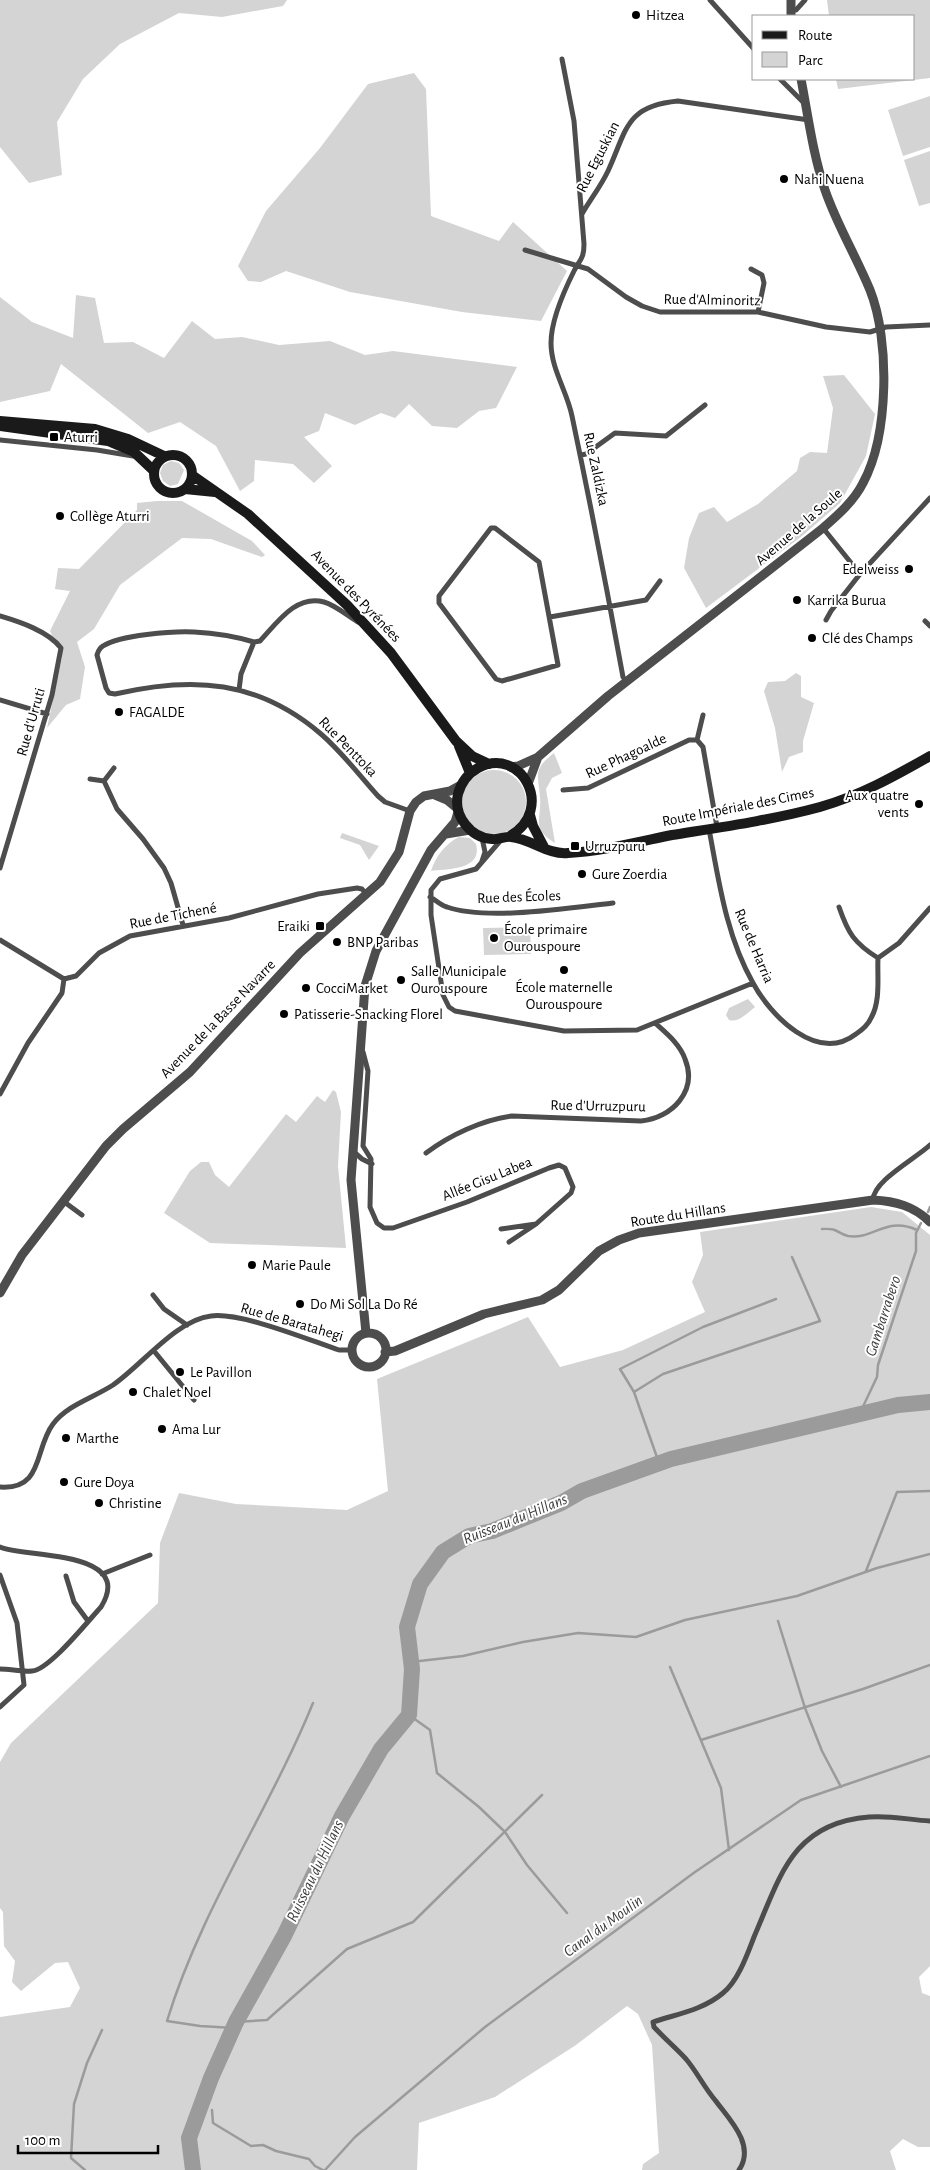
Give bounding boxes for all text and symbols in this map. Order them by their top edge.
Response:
place label: Hitzea [646,8,685,23]
marker: Hitzea [630,9,642,21]
legend [752,15,915,80]
text: Route [798,28,832,43]
text: Parc [798,53,823,68]
street label: Rue Eguskian [574,119,622,195]
place label: Nahi Nuena [794,172,864,187]
marker: Nahi Nuena [778,173,790,185]
street label: Rue d'Alminoritz [663,292,761,308]
place label: Aturri [64,430,98,445]
marker: Aturri [48,431,60,443]
street label: Rue Zaldizka [581,431,611,507]
street label: Avenue de la Soule [753,486,845,568]
place label: Collège Aturri [70,509,150,524]
marker: Collège Aturri [54,510,66,522]
street label: Avenue des Pyrénées [308,547,404,645]
place label: Edelweiss [842,562,899,577]
marker: Edelweiss [903,563,915,575]
place label: Karrika Burua [807,593,886,608]
marker: Karrika Burua [791,594,803,606]
place label: Clé des Champs [822,631,913,646]
marker: Clé des Champs [806,632,818,644]
street label: Rue d'Urruti [14,686,48,758]
place label: FAGALDE [129,705,184,720]
marker: FAGALDE [113,706,125,718]
street label: Rue Penttoka [316,714,380,780]
street label: Rue Phagoalde [583,731,669,781]
street label: Route Impériale des Cimes [661,785,815,829]
place label: Aux quatre vents [845,788,909,820]
marker: Aux quatre vents [913,798,925,810]
place label: Urruzpuru [585,839,646,854]
marker: Urruzpuru [569,840,581,852]
place label: Gure Zoerdia [592,867,667,882]
marker: Gure Zoerdia [576,868,588,880]
street label: Rue des Écoles [477,886,561,906]
street label: Rue de Tichené [128,900,218,932]
street label: Rue de Harria [732,907,776,985]
place label: Eraiki [277,919,310,934]
marker: Eraiki [314,920,326,932]
place label: École primaire Ourouspoure [504,920,587,954]
marker: École primaire Ourouspoure [488,932,500,944]
place label: BNP Paribas [347,935,418,950]
marker: BNP Paribas [331,936,343,948]
street label: Avenue de la Basse Navarre [158,957,278,1081]
place label: Salle Municipale Ourouspoure [411,964,507,996]
marker: École maternelle Ourouspoure [558,964,570,976]
marker: Salle Municipale Ourouspoure [395,974,407,986]
place label: École maternelle Ourouspoure [515,978,613,1012]
place label: CocciMarket [316,981,388,996]
marker: CocciMarket [300,982,312,994]
place label: Patisserie-Snacking Florel [294,1007,443,1022]
marker: Patisserie-Snacking Florel [278,1008,290,1020]
street label: Rue d'Urruzpuru [550,1098,646,1114]
street label: Allée Gisu Labea [440,1154,534,1204]
street label: Route du Hillans [629,1200,727,1230]
place label: Marie Paule [262,1258,331,1273]
marker: Marie Paule [246,1259,258,1271]
water label: Gambarrabero [862,1273,904,1358]
place label: Do Mi Sol La Do Ré [310,1297,418,1312]
marker: Do Mi Sol La Do Ré [294,1298,306,1310]
street label: Rue de Baratahegi [239,1300,345,1344]
place label: Le Pavillon [190,1365,252,1380]
marker: Le Pavillon [174,1366,186,1378]
place label: Chalet Noel [143,1385,211,1400]
marker: Chalet Noel [127,1386,139,1398]
place label: Ama Lur [172,1422,221,1437]
marker: Ama Lur [156,1423,168,1435]
place label: Marthe [76,1431,119,1446]
marker: Marthe [60,1432,72,1444]
place label: Gure Doya [74,1475,134,1490]
marker: Gure Doya [58,1476,70,1488]
water label: Ruisseau du Hillans [461,1491,569,1547]
place label: Christine [109,1496,162,1511]
marker: Christine [93,1497,105,1509]
water label: Ruisseau du Hillans [284,1818,346,1924]
water label: Canal du Moulin [561,1892,645,1960]
scale bar [18,2122,158,2154]
text: 100 m [25,2133,60,2148]

